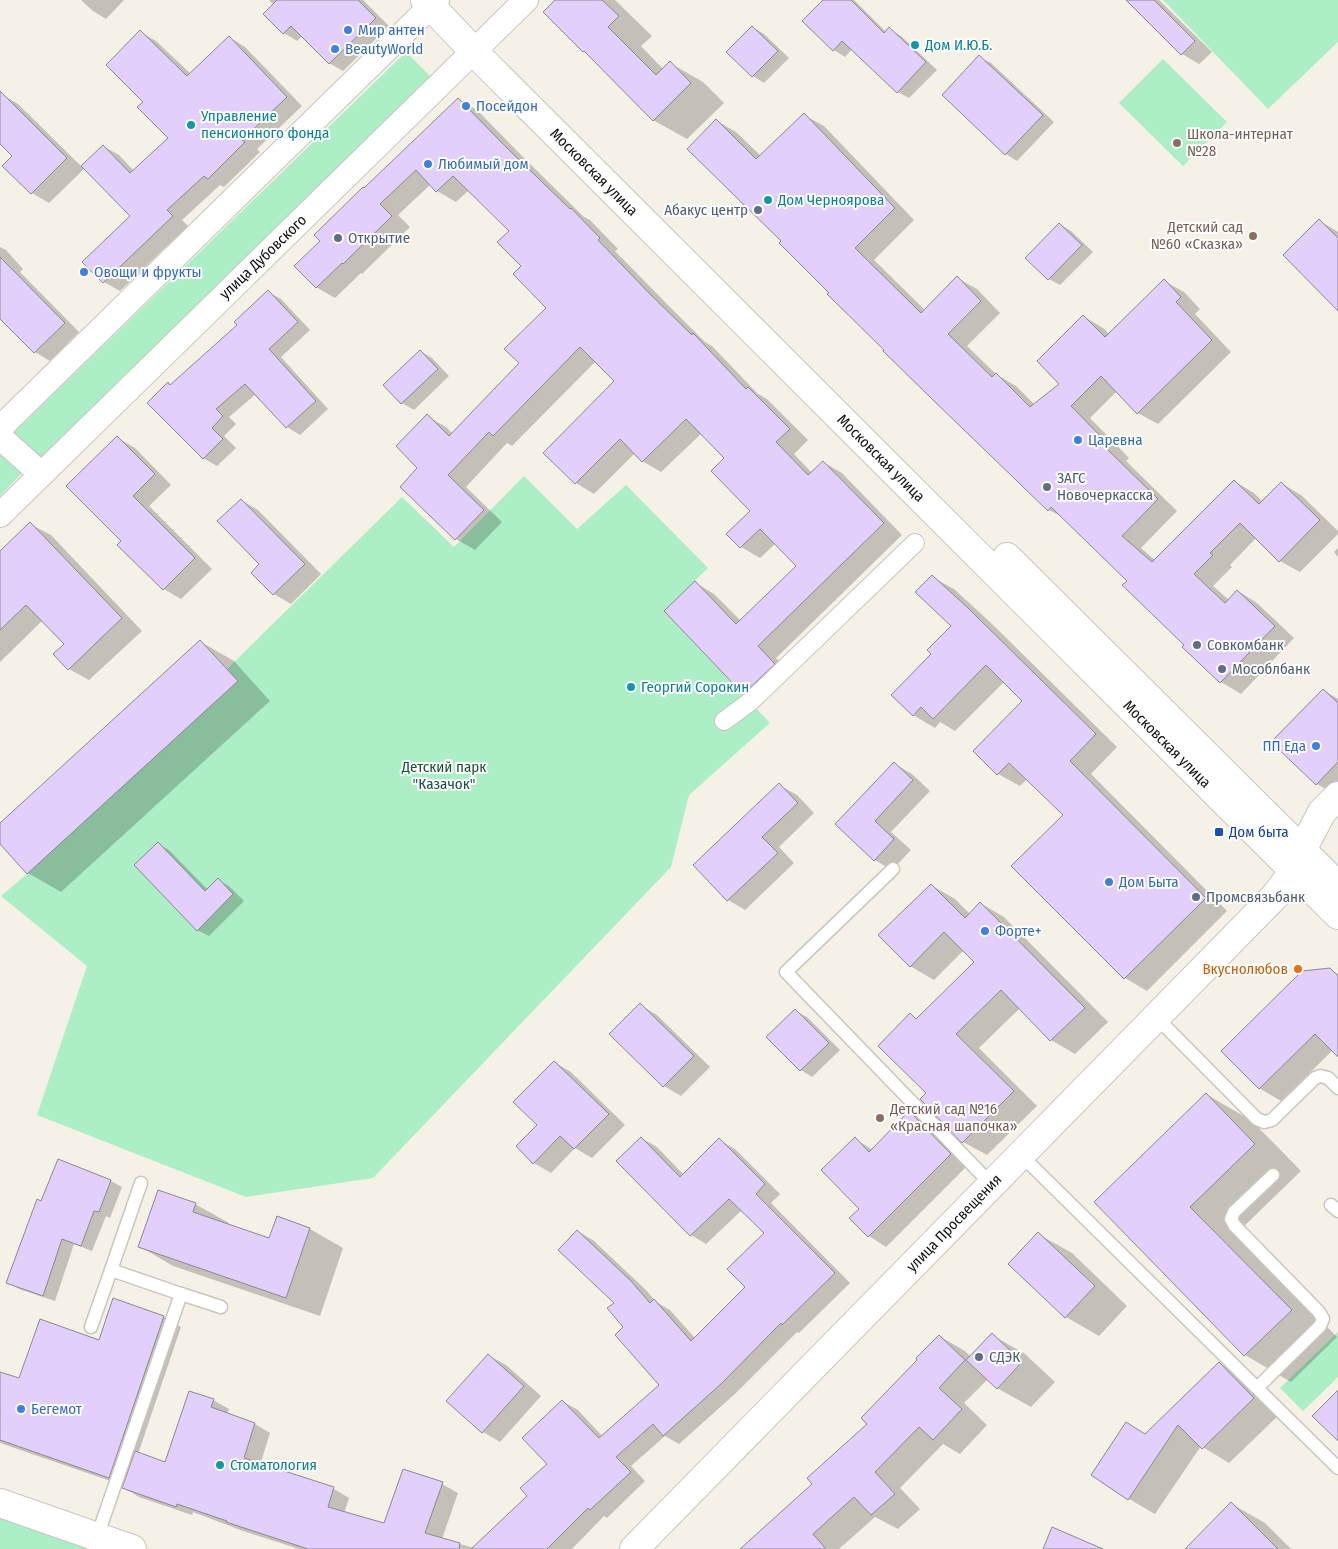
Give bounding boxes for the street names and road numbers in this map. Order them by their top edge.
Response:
street label: Московская улица [546,124,642,220]
street label: улица Дубовского [216,211,310,303]
street label: Московская улица [833,410,929,506]
street label: Московская улица [1119,696,1215,792]
street label: улица Просвещения [903,1170,1005,1276]

